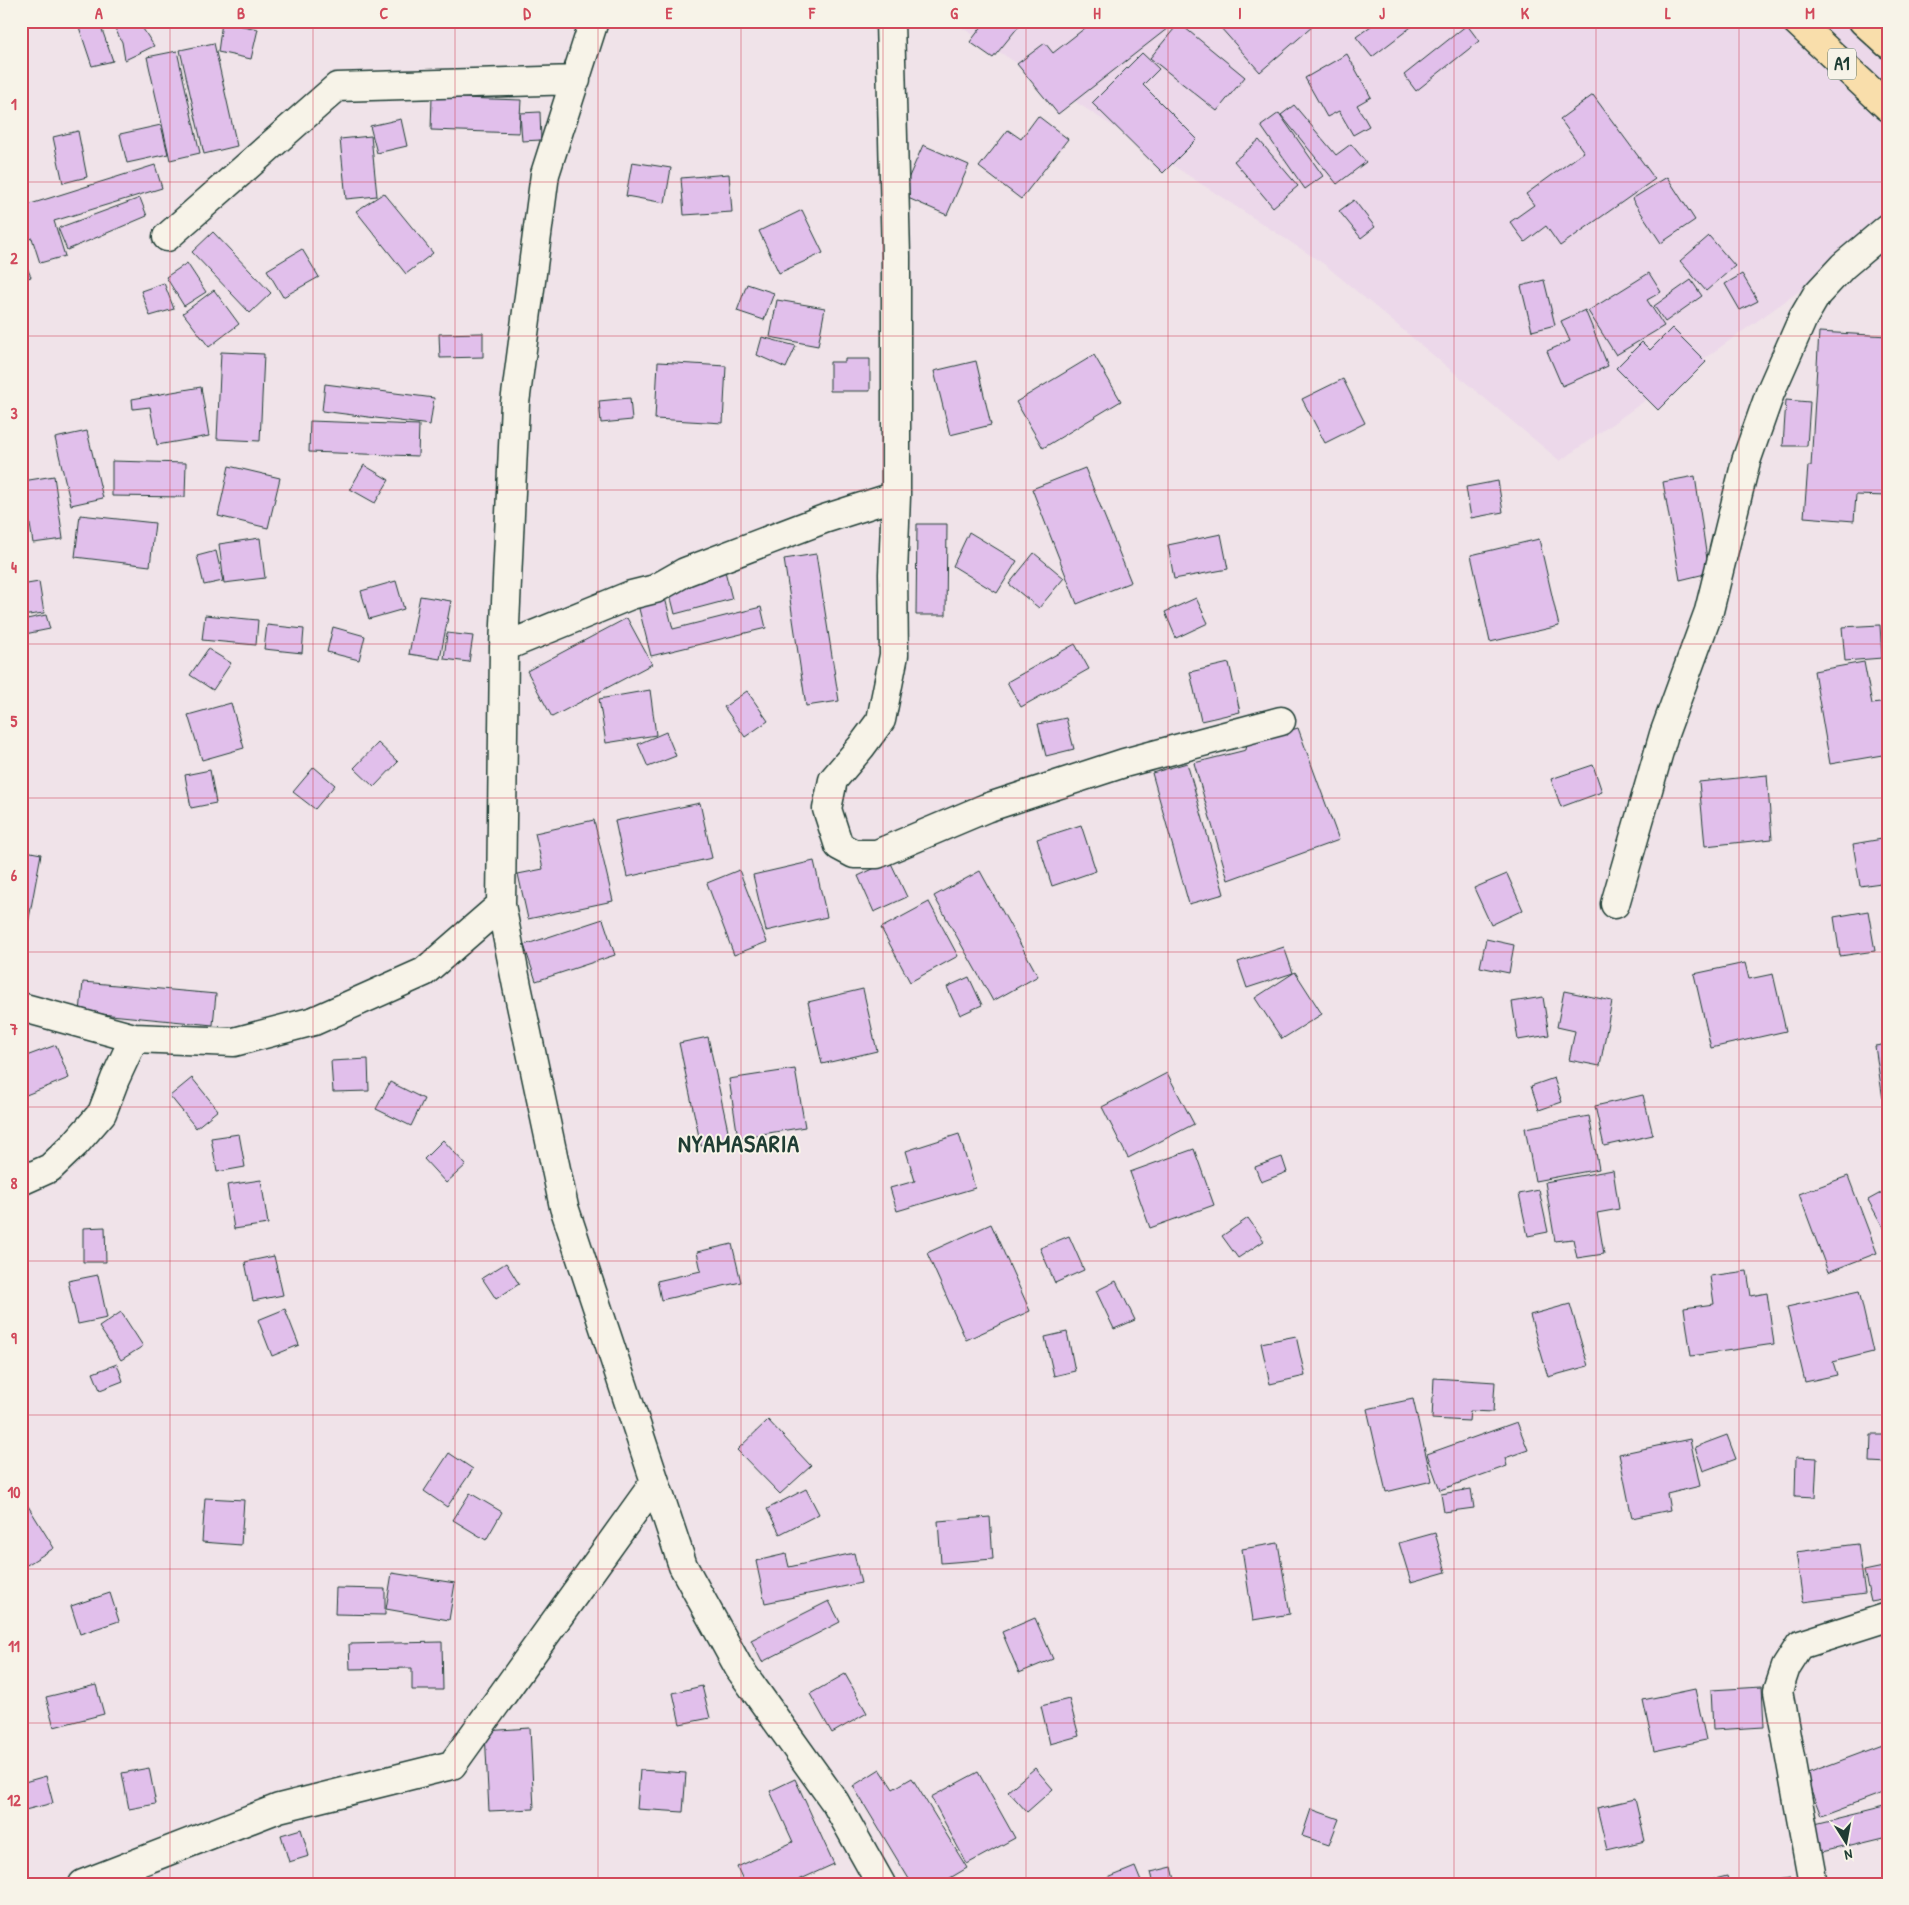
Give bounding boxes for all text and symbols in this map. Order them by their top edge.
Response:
text: A [95,2,103,24]
text: B [237,2,245,24]
text: C [380,2,389,24]
text: D [523,2,531,24]
text: E [665,2,673,24]
text: F [808,2,816,24]
text: G [950,2,958,24]
text: H [1093,2,1101,24]
text: I [1238,2,1242,24]
text: J [1379,2,1385,24]
text: K [1521,2,1530,24]
text: L [1665,2,1671,24]
text: M [1805,2,1815,24]
road number: A1 [1828,49,1856,80]
text: 1 [11,93,17,115]
text: 2 [10,247,18,269]
text: 3 [10,402,18,424]
text: 4 [11,556,17,578]
text: 5 [11,710,18,732]
text: 6 [11,864,18,886]
text: 7 [9,1018,18,1040]
district label: NYAMASARIA [678,1127,800,1159]
text: 8 [11,1172,18,1194]
text: 9 [11,1327,17,1349]
text: 10 [8,1481,20,1503]
text: 11 [8,1635,20,1657]
text: 12 [7,1789,21,1811]
north arrow [1822,1818,1872,1868]
text: N [1843,1845,1854,1865]

